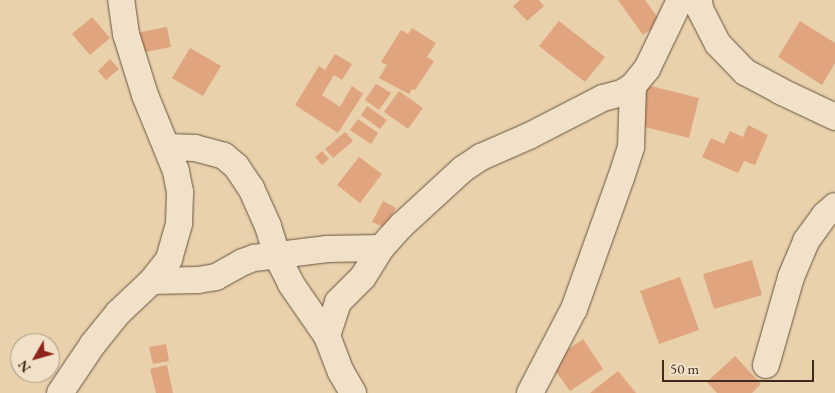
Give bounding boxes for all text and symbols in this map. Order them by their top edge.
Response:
north arrow [10,333,60,383]
scale bar [665,350,818,382]
text: N [13,357,35,377]
text: 50 m [670,359,699,378]

